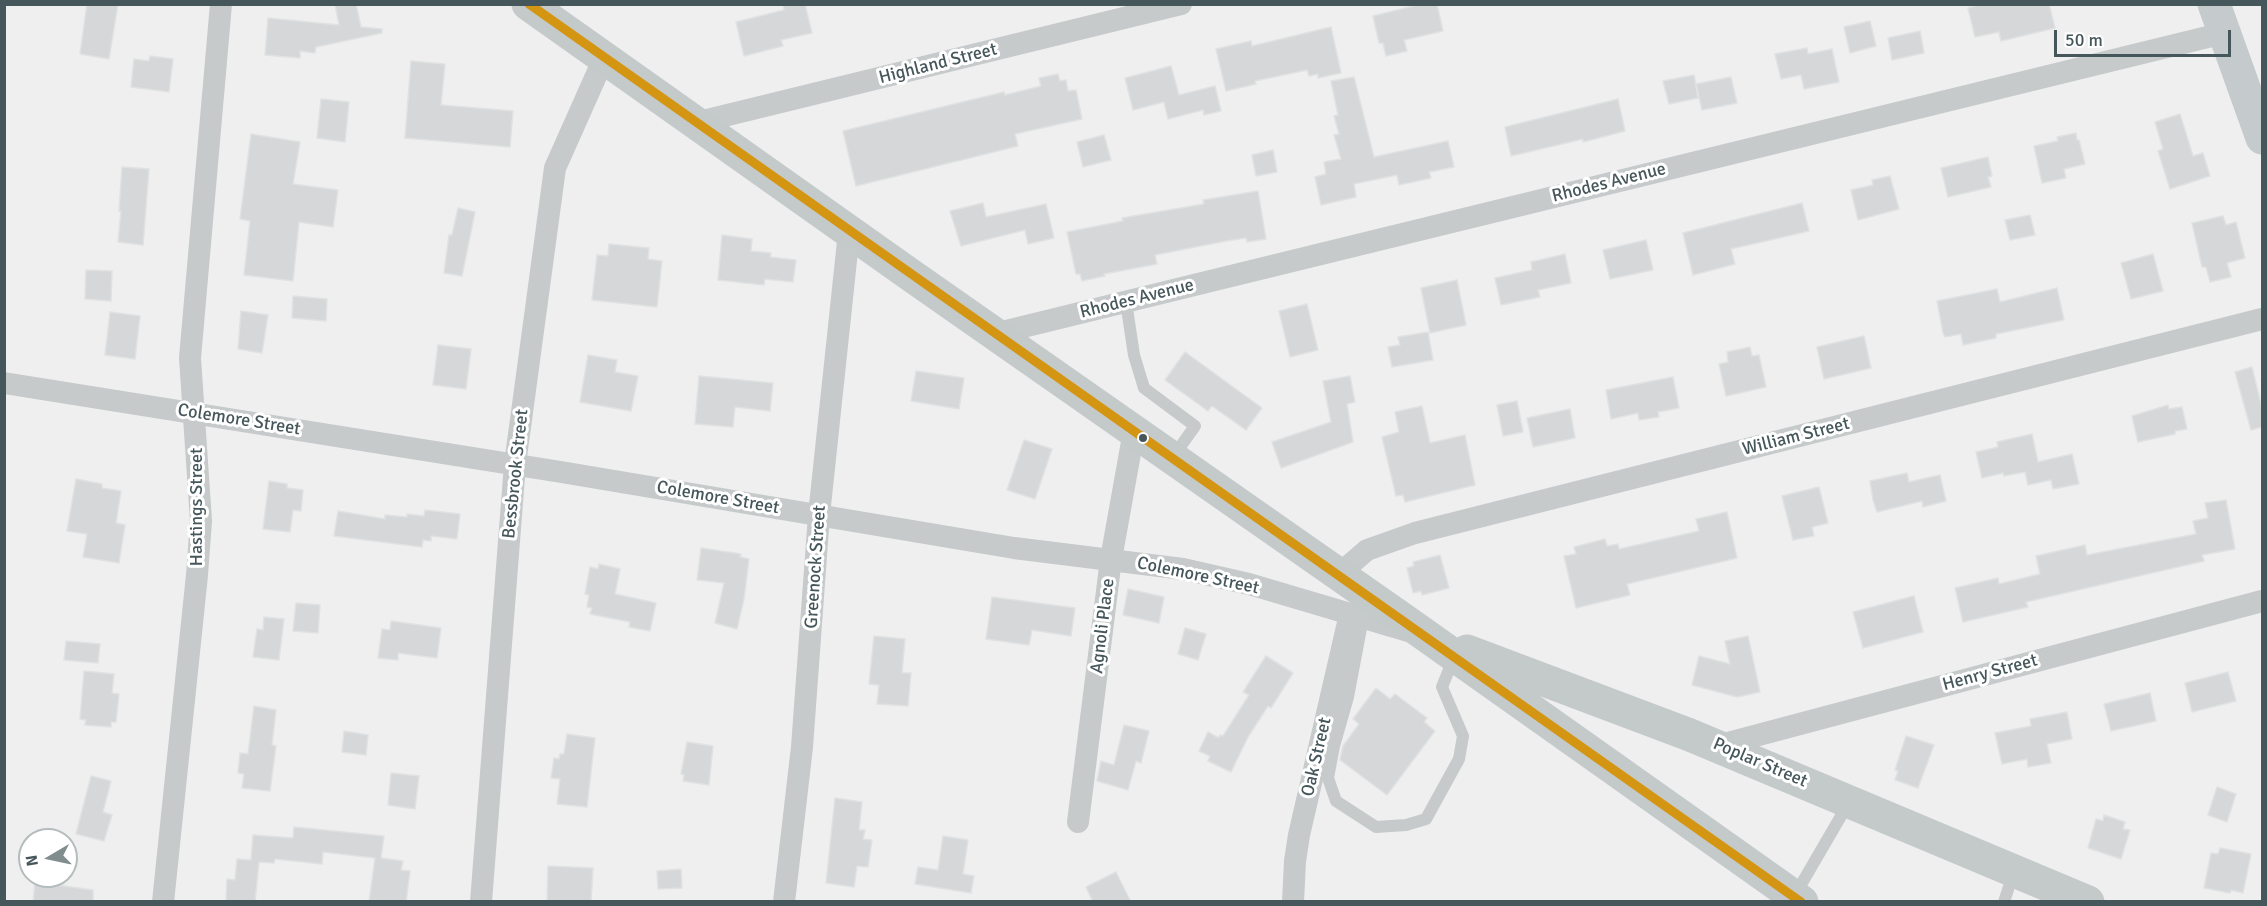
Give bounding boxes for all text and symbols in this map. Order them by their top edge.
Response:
scale bar [2057,18,2234,56]
text: 50 m [2065,29,2103,51]
street label: Highland Street [877,39,999,89]
street label: Rhodes Avenue [1550,158,1668,208]
street label: Rhodes Avenue [1078,274,1196,324]
street label: Colemore Street [176,400,302,440]
street label: Bessbrook Street [498,408,534,540]
street label: William Street [1740,413,1852,461]
unlabelled marker [1137,432,1149,444]
street label: Hastings Street [186,448,208,566]
street label: Colemore Street [655,477,781,519]
street label: Greenock Street [801,505,831,629]
street label: Colemore Street [1135,553,1261,599]
street label: Agnoli Place [1086,577,1120,675]
street label: Henry Street [1940,650,2040,696]
street label: Oak Street [1297,715,1337,799]
street label: Poplar Street [1710,733,1810,793]
north arrow [18,828,78,888]
text: N [21,853,43,868]

